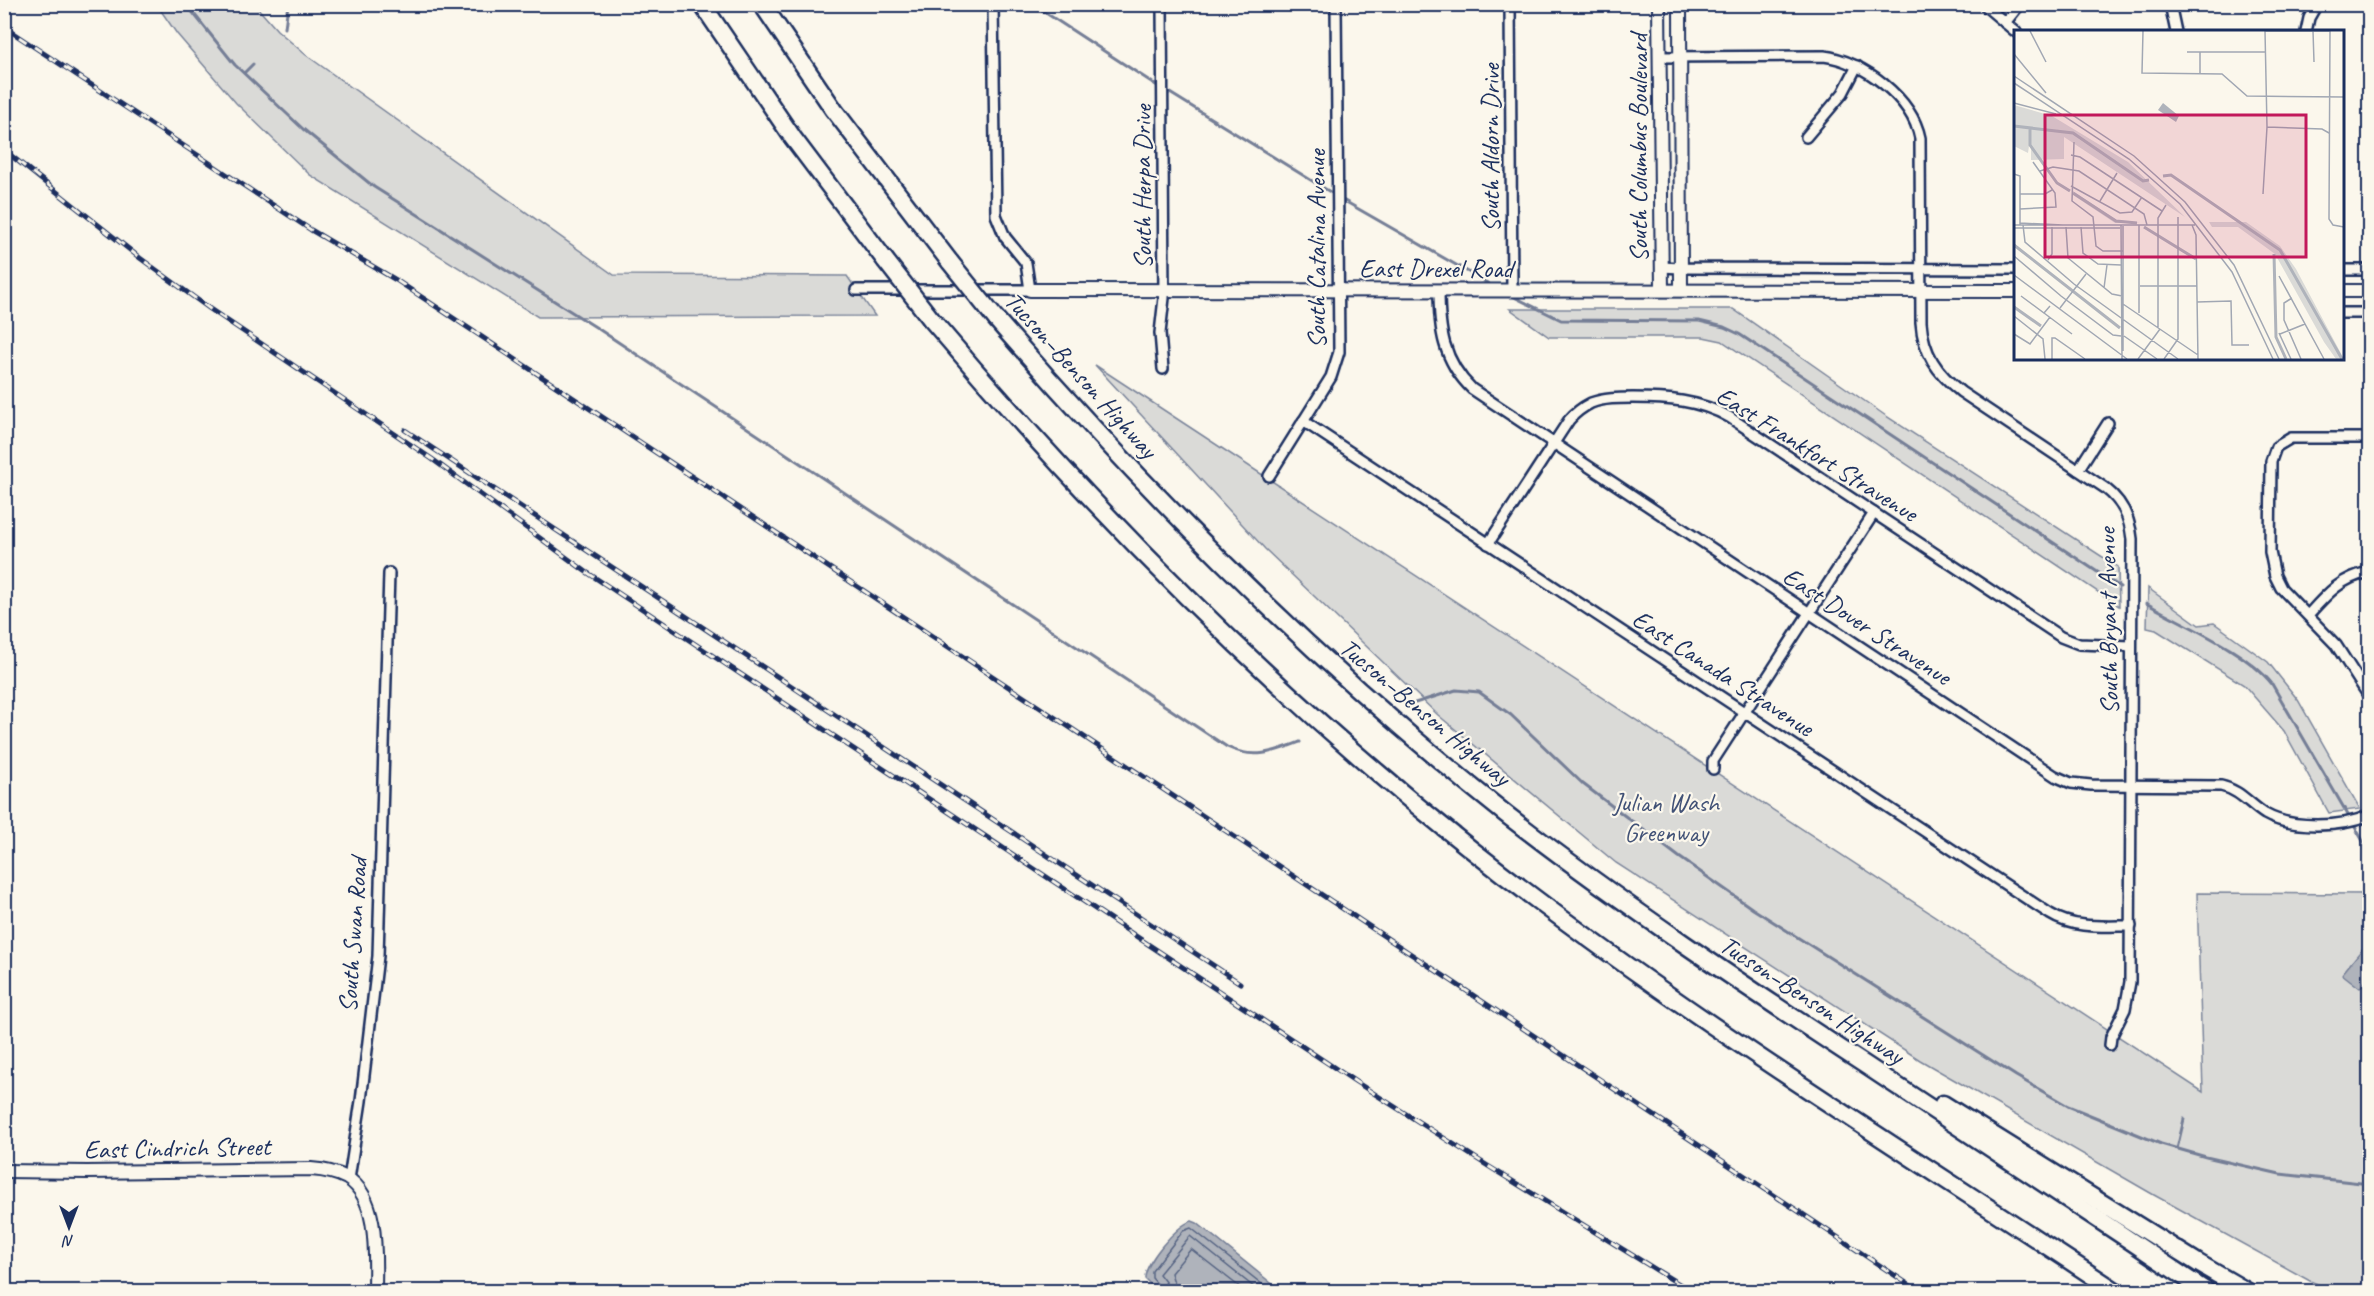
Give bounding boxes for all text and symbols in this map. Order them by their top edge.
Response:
street label: South Columbus Boulevard [1622,30,1655,262]
inset map [2014,30,2344,360]
street label: South Aldorn Drive [1474,62,1507,232]
street label: South Herpa Drive [1126,103,1159,269]
street label: South Catalina Avenue [1300,148,1333,348]
street label: East Drexel Road [1359,252,1516,285]
street label: Tucson–Benson Highway [997,285,1166,467]
street label: East Frankfort Stravenue [1710,379,1926,531]
street label: South Bryant Avenue [2090,525,2126,715]
street label: East Dover Stravenue [1777,559,1959,694]
street label: East Canada Stravenue [1626,602,1821,745]
street label: Tucson–Benson Highway [1333,631,1519,795]
park label: Julian Wash Greenway [1611,786,1721,849]
street label: South Swan Road [331,853,375,1014]
street label: Tucson–Benson Highway [1714,928,1912,1073]
street label: East Cindrich Street [84,1130,273,1166]
north arrow [39,1197,99,1257]
text: N [61,1231,74,1251]

